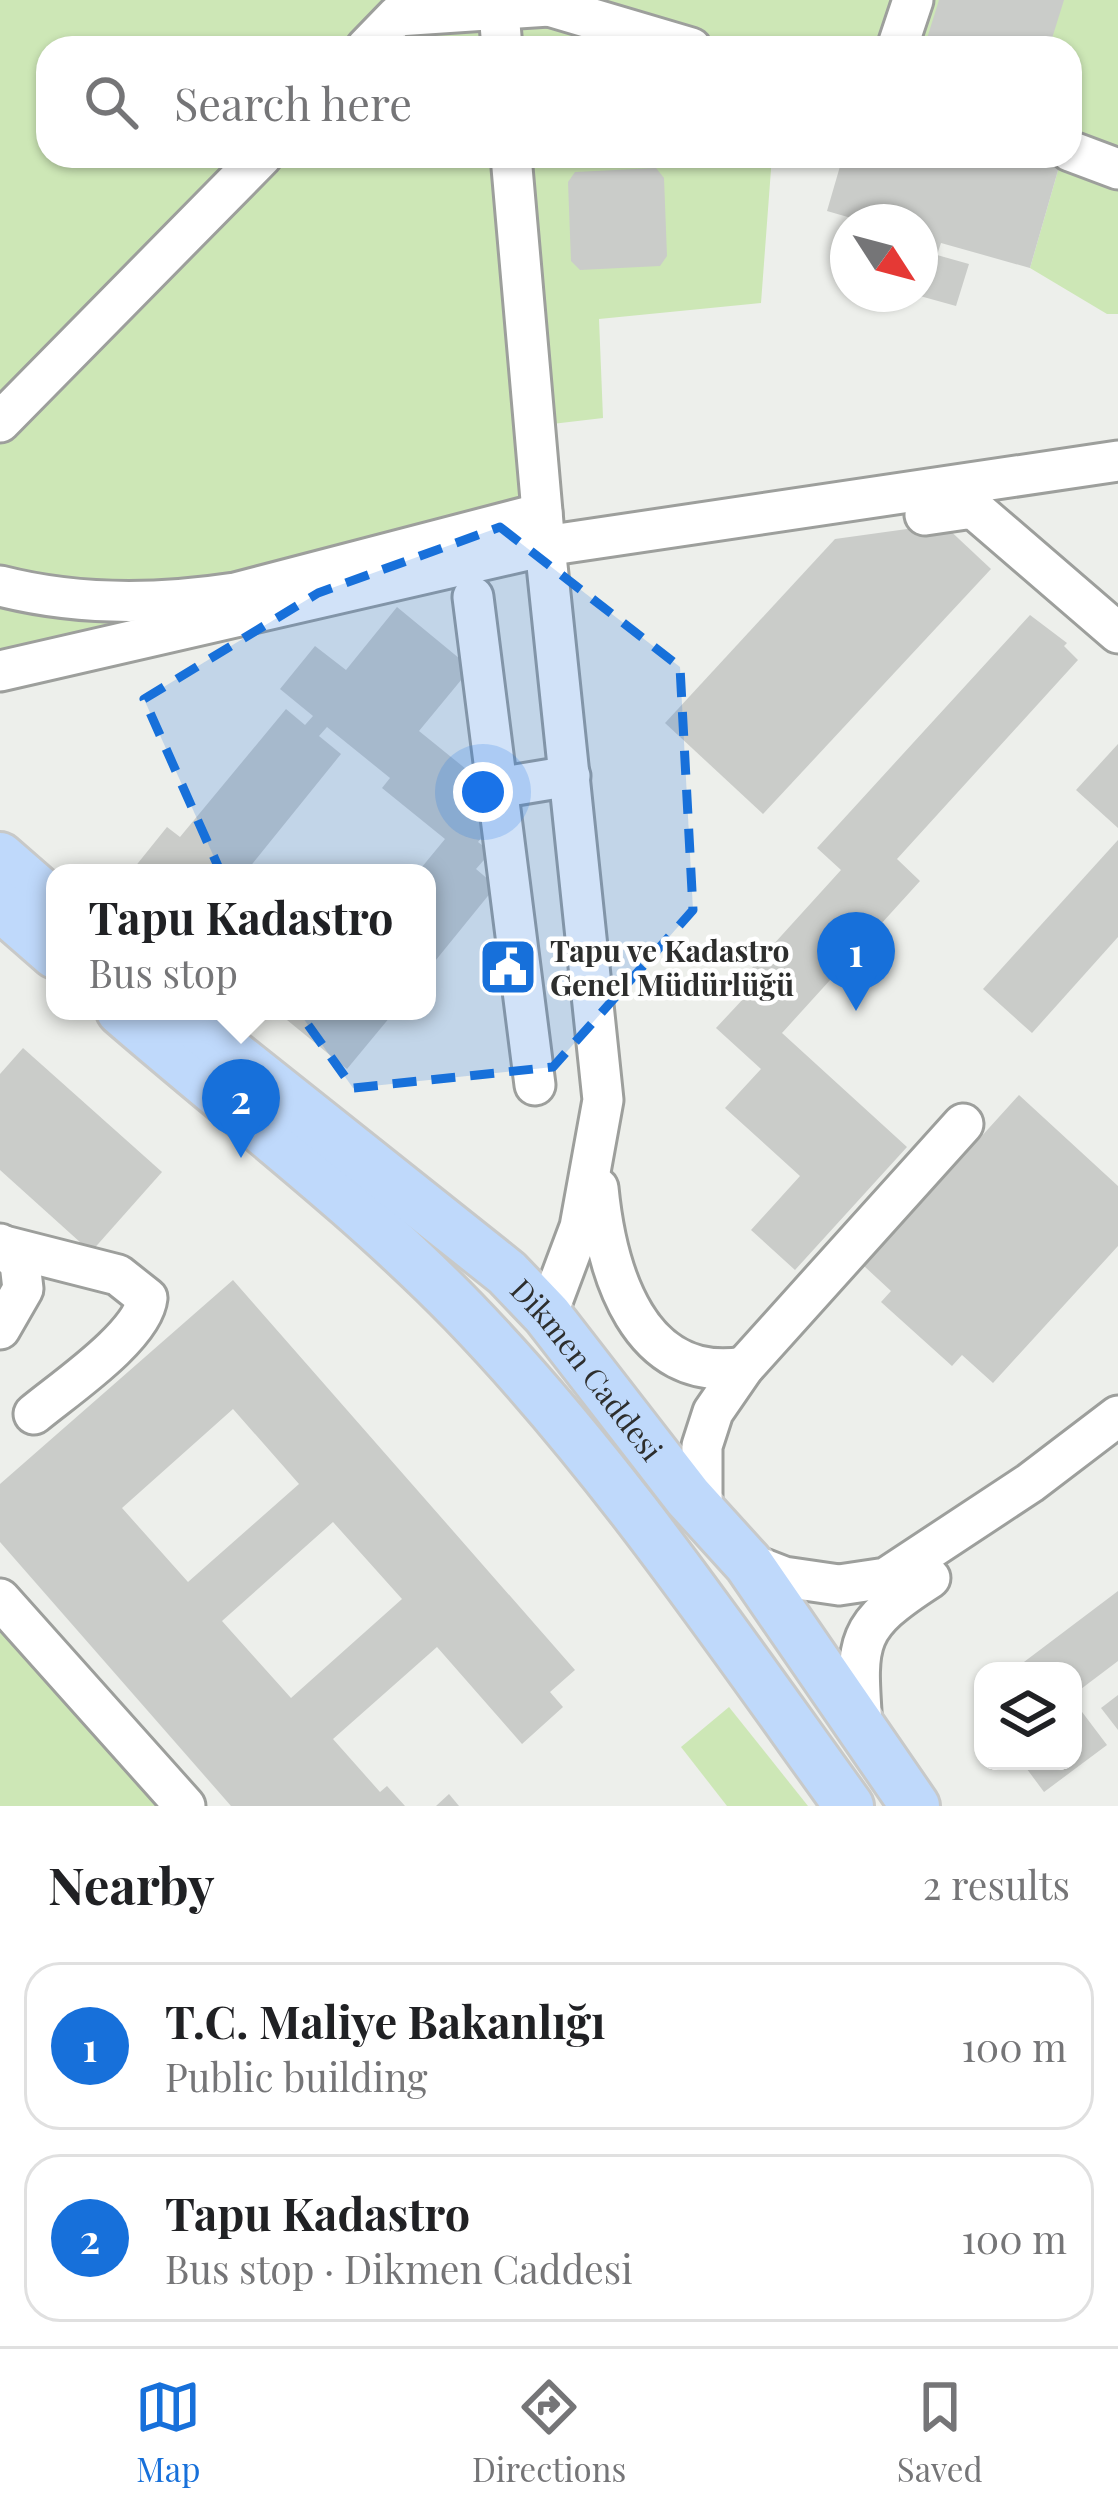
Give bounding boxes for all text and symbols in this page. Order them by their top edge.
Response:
search box [36,36,1082,168]
icon: search [78,69,144,135]
text: Search here [174,72,412,132]
north arrow [830,204,938,312]
your location [453,762,513,822]
popup [46,864,436,1020]
text: Tapu Kadastro [88,886,394,946]
pin: 1 [817,912,895,1011]
place label: Tapu ve Kadastro Genel Müdürlüğü [550,930,794,1004]
public building icon: Tapu ve Kadastro Genel Müdürlüğü [477,936,539,998]
text: Bus stop [88,946,238,998]
pin: 2 [202,1059,280,1158]
street label: Dikmen Caddesi [502,1270,672,1468]
map controls [974,1662,1082,1770]
button: layers [974,1662,1082,1770]
text: Nearby [48,1850,214,1918]
text: 2 results [923,1858,1070,1910]
text: T.C. Maliye Bakanlığı [165,1990,605,2050]
text: 1 [83,2020,97,2072]
text: 100 m [961,2020,1067,2072]
text: Public building [165,2050,428,2102]
text: Tapu Kadastro [165,2182,470,2242]
text: 2 [80,2212,100,2264]
text: 100 m [961,2212,1067,2264]
text: Bus stop · Dikmen Caddesi [165,2242,633,2294]
tab: Map [135,2374,201,2490]
tab: Directions [472,2374,626,2490]
tab: Saved [897,2374,983,2490]

